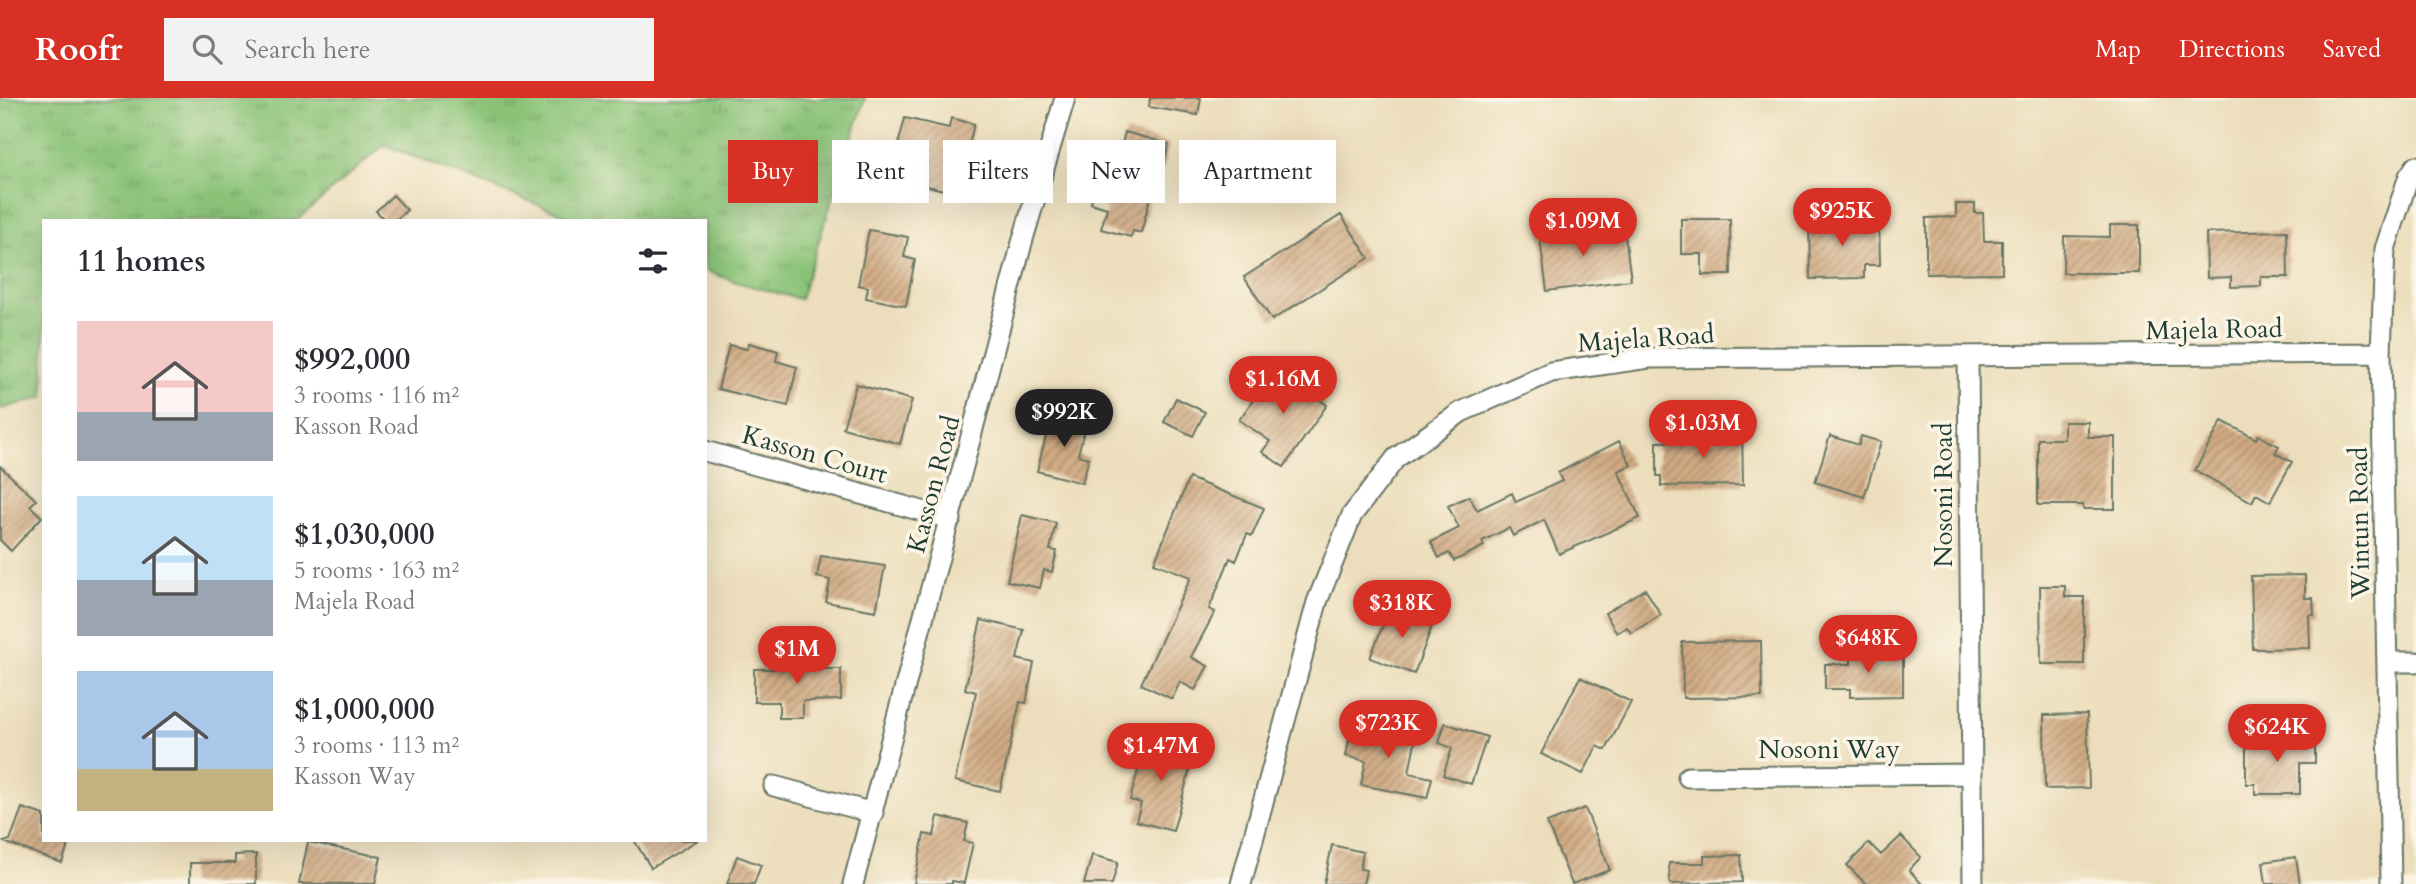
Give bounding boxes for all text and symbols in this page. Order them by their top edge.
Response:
search box [164,18,654,81]
text: Roofr [35,27,122,72]
icon: search [188,30,226,68]
text: Search here [244,32,370,67]
text: Map [2095,33,2141,66]
text: Directions [2179,33,2285,66]
text: Saved [2323,33,2381,66]
chip: Buy [728,140,818,203]
chip: Rent [832,140,929,203]
chip: Filters [943,140,1053,203]
chip: New [1067,140,1165,203]
chip: Apartment [1179,140,1336,203]
pin: $925K [1793,188,1891,248]
text: $925K [1809,195,1875,226]
pin: $1.09M [1526,198,1640,258]
text: $1.09M [1545,205,1621,236]
text: 11 homes [77,241,206,282]
icon: filters [634,242,672,280]
street label: Majela Road [2145,311,2283,348]
street label: Majela Road [1577,316,1716,361]
text: $992,000 [294,339,410,380]
icon: home [133,349,217,433]
pin: $1.16M [1226,356,1340,416]
text: $1.16M [1245,363,1321,394]
text: 3 rooms · 116 m² [294,380,459,411]
pin: $992K [1015,390,1113,449]
text: $992K [1031,396,1097,427]
pin: $1.03M [1646,400,1760,460]
text: $1.03M [1665,407,1741,438]
text: Kasson Road [294,411,419,442]
street label: Kasson Road [898,411,969,557]
street label: Kasson Court [738,417,892,492]
street label: Nosoni Road [1926,422,1961,568]
street label: Wintun Road [2341,446,2378,600]
text: $1,030,000 [294,514,435,555]
icon: home [133,524,217,608]
text: 5 rooms · 163 m² [294,555,459,586]
pin: $318K [1353,580,1451,640]
text: Majela Road [294,586,415,617]
text: $318K [1369,587,1435,618]
pin: $648K [1819,616,1917,675]
text: $648K [1835,622,1901,653]
pin: $1M [763,626,831,686]
text: $1M [774,633,820,664]
text: $1,000,000 [294,689,435,730]
icon: home [133,699,217,783]
pin: $723K [1339,700,1437,760]
pin: $624K [2228,704,2326,764]
text: $723K [1355,707,1421,738]
text: $624K [2244,711,2310,742]
pin: $1.47M [1104,724,1218,783]
text: 3 rooms · 113 m² [294,730,459,761]
text: $1.47M [1123,730,1199,761]
street label: Nosoni Way [1758,732,1900,767]
text: Kasson Way [294,761,416,792]

